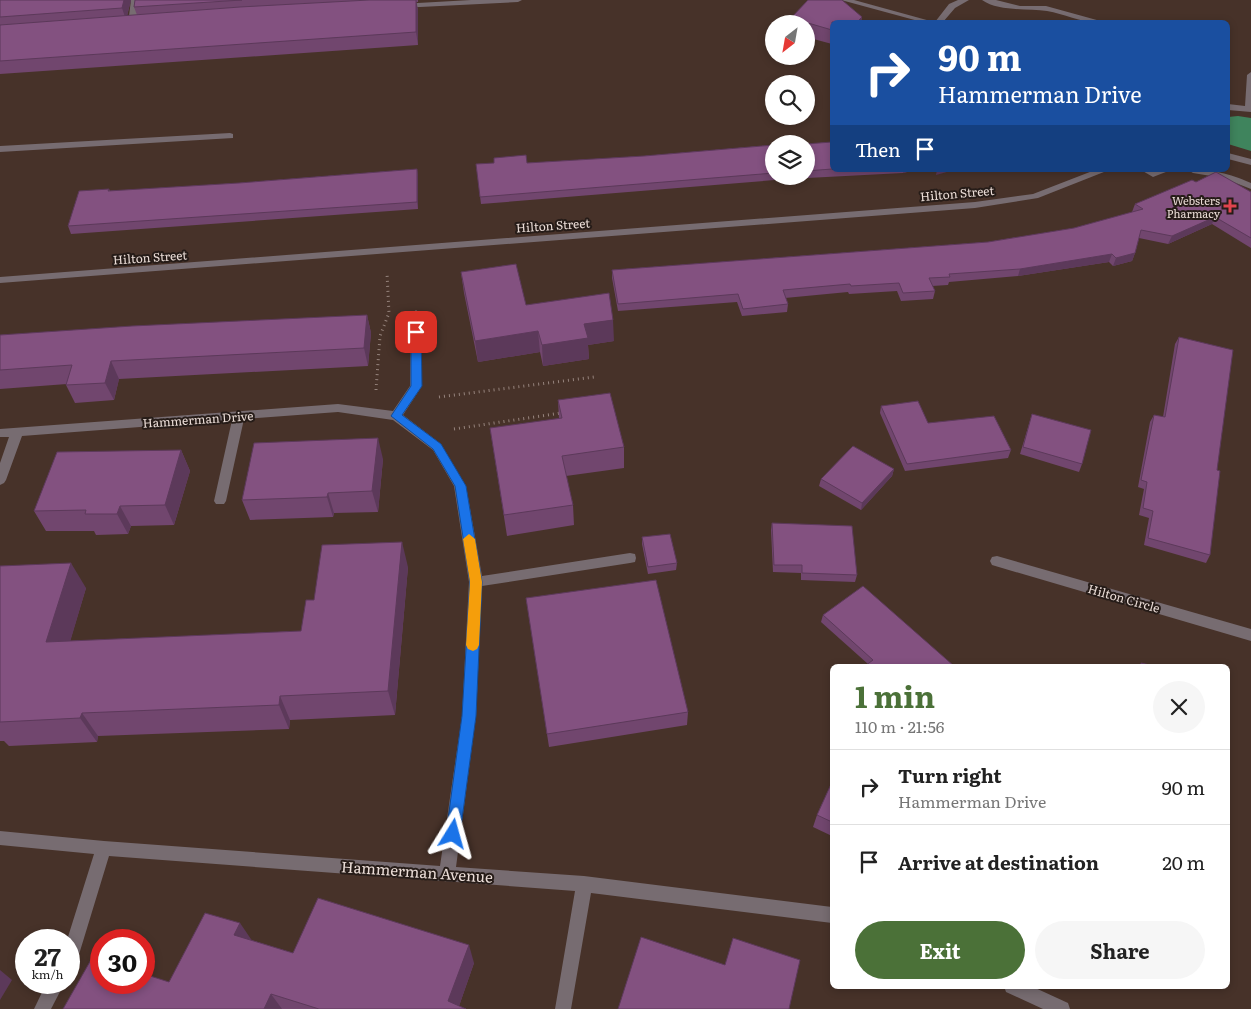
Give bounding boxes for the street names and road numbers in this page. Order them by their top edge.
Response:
street label: Hilton Street [919,181,995,205]
street label: Hilton Street [515,213,591,237]
street label: Hilton Street [112,245,188,269]
street label: Hammerman Drive [142,406,254,432]
street label: Hilton Circle [1086,579,1162,617]
street label: Hammerman Avenue [340,854,494,888]

